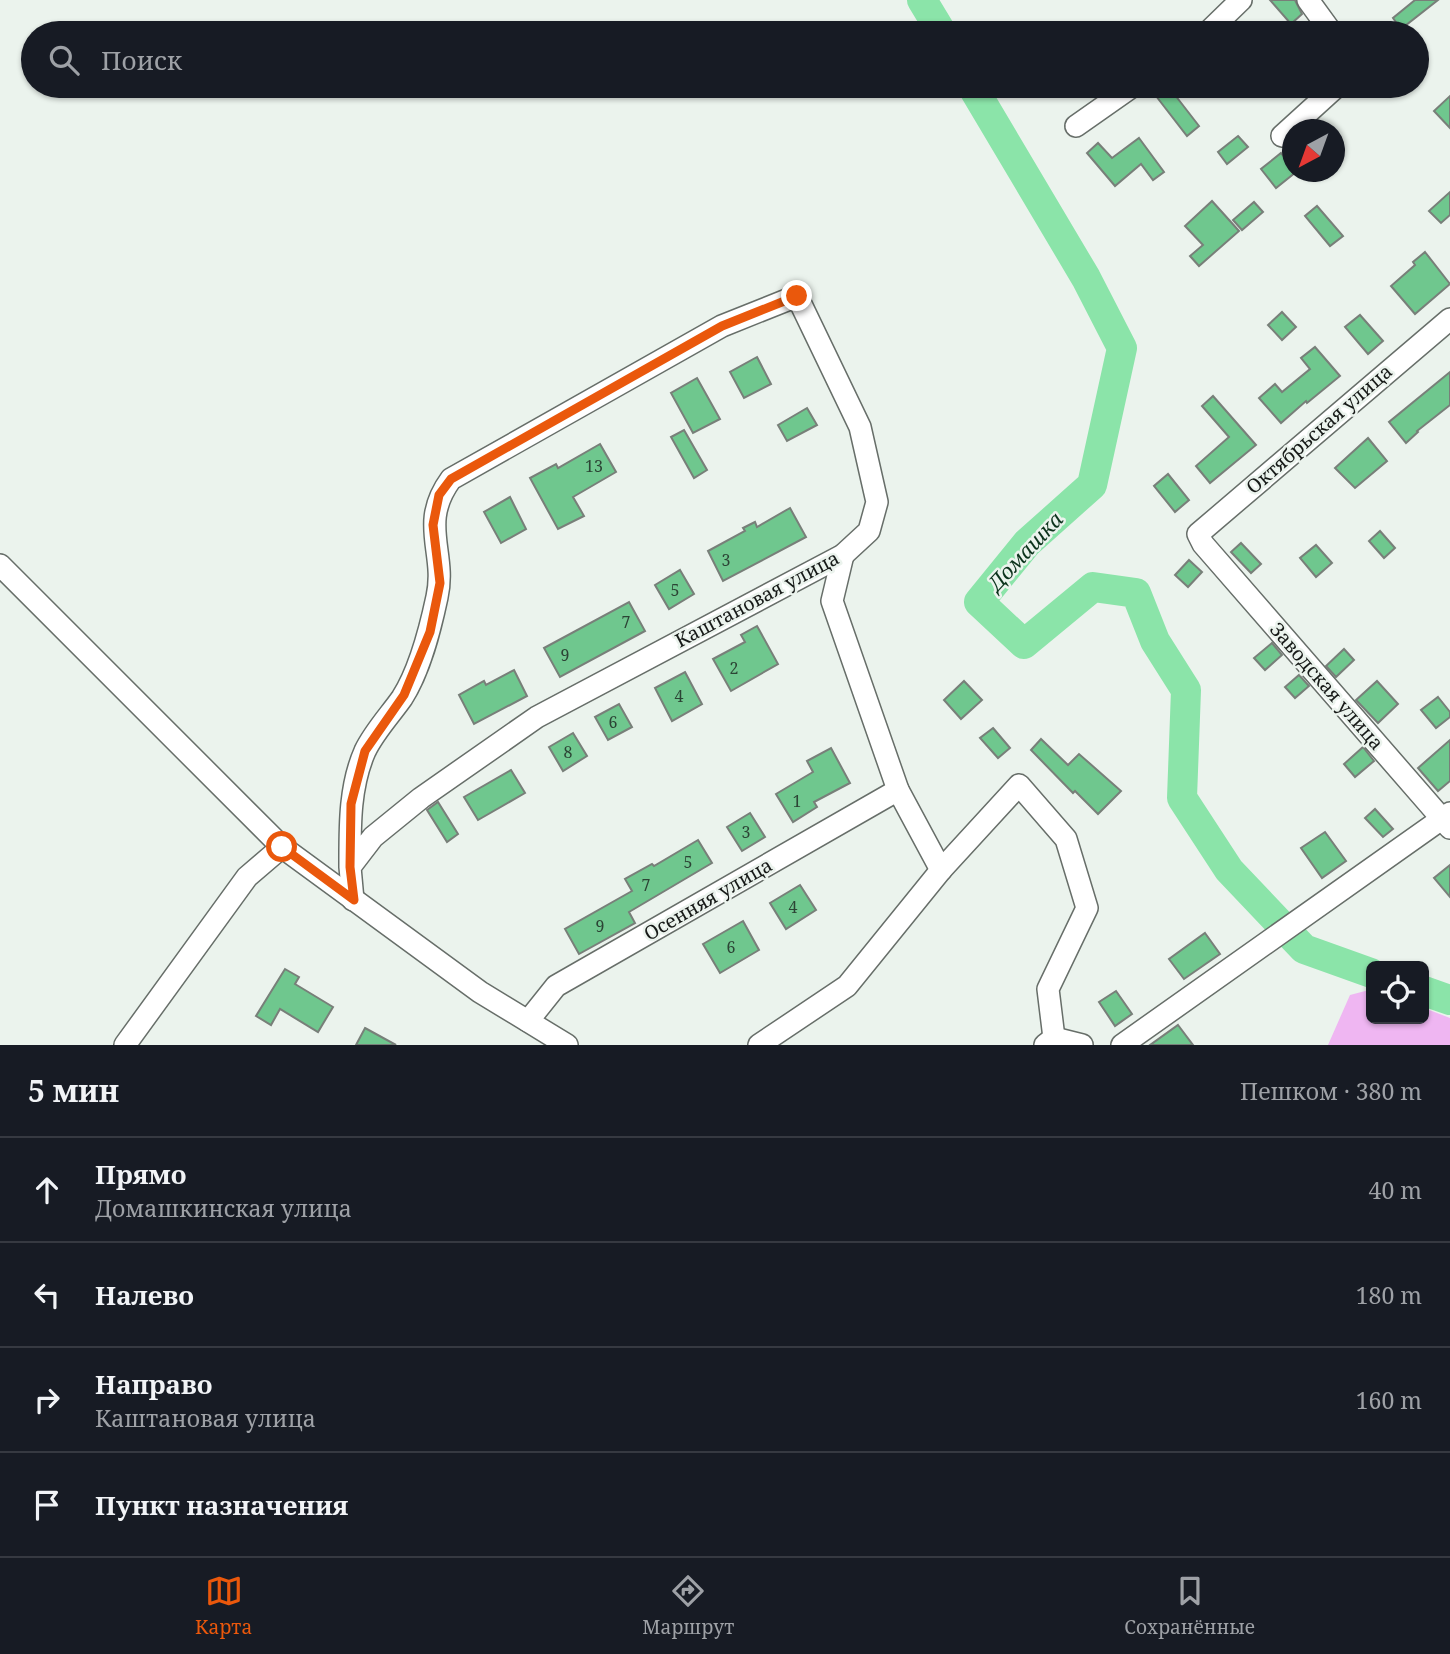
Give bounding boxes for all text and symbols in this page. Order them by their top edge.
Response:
search box [21,21,1429,98]
icon: search [45,41,83,79]
text: Поиск [101,42,182,78]
north arrow [1282,119,1345,182]
route end [781,280,812,311]
street label: Октябрьская улица [1240,358,1398,500]
house number: 13 [585,455,603,477]
water label: Домашка [980,505,1069,598]
street label: Каштановая улица [670,545,844,653]
house number: 3 [722,549,731,571]
house number: 5 [671,579,679,601]
house number: 7 [622,611,631,633]
street label: Заводская улица [1264,617,1390,755]
house number: 9 [561,644,569,666]
house number: 2 [730,657,738,679]
house number: 4 [675,685,684,707]
house number: 6 [609,711,618,733]
house number: 8 [564,741,573,763]
house number: 1 [793,790,801,812]
house number: 3 [742,821,751,843]
route start [266,831,297,862]
house number: 5 [684,851,692,873]
street label: Осенняя улица [639,852,777,946]
house number: 7 [642,874,651,896]
house number: 4 [789,896,798,918]
house number: 9 [596,915,604,937]
house number: 6 [727,936,736,958]
map controls [1366,961,1429,1024]
button: locate [1366,961,1429,1024]
text: 5 мин [28,1070,119,1111]
text: Пешком · 380 m [1240,1075,1422,1107]
text: Прямо [95,1156,186,1192]
icon: ahead [28,1171,66,1209]
text: 40 m [1369,1174,1422,1206]
text: Домашкинская улица [95,1192,352,1224]
icon: left [28,1276,66,1314]
text: Налево [95,1277,194,1313]
text: 180 m [1356,1279,1422,1311]
text: Направо [95,1366,213,1402]
icon: right [28,1381,66,1419]
text: 160 m [1356,1384,1422,1416]
text: Каштановая улица [95,1402,316,1434]
icon: arrive [28,1486,66,1524]
text: Пункт назначения [95,1487,348,1523]
tab: Карта [195,1572,252,1640]
tab: Маршрут [642,1572,734,1640]
tab: Сохранённые [1124,1572,1255,1640]

